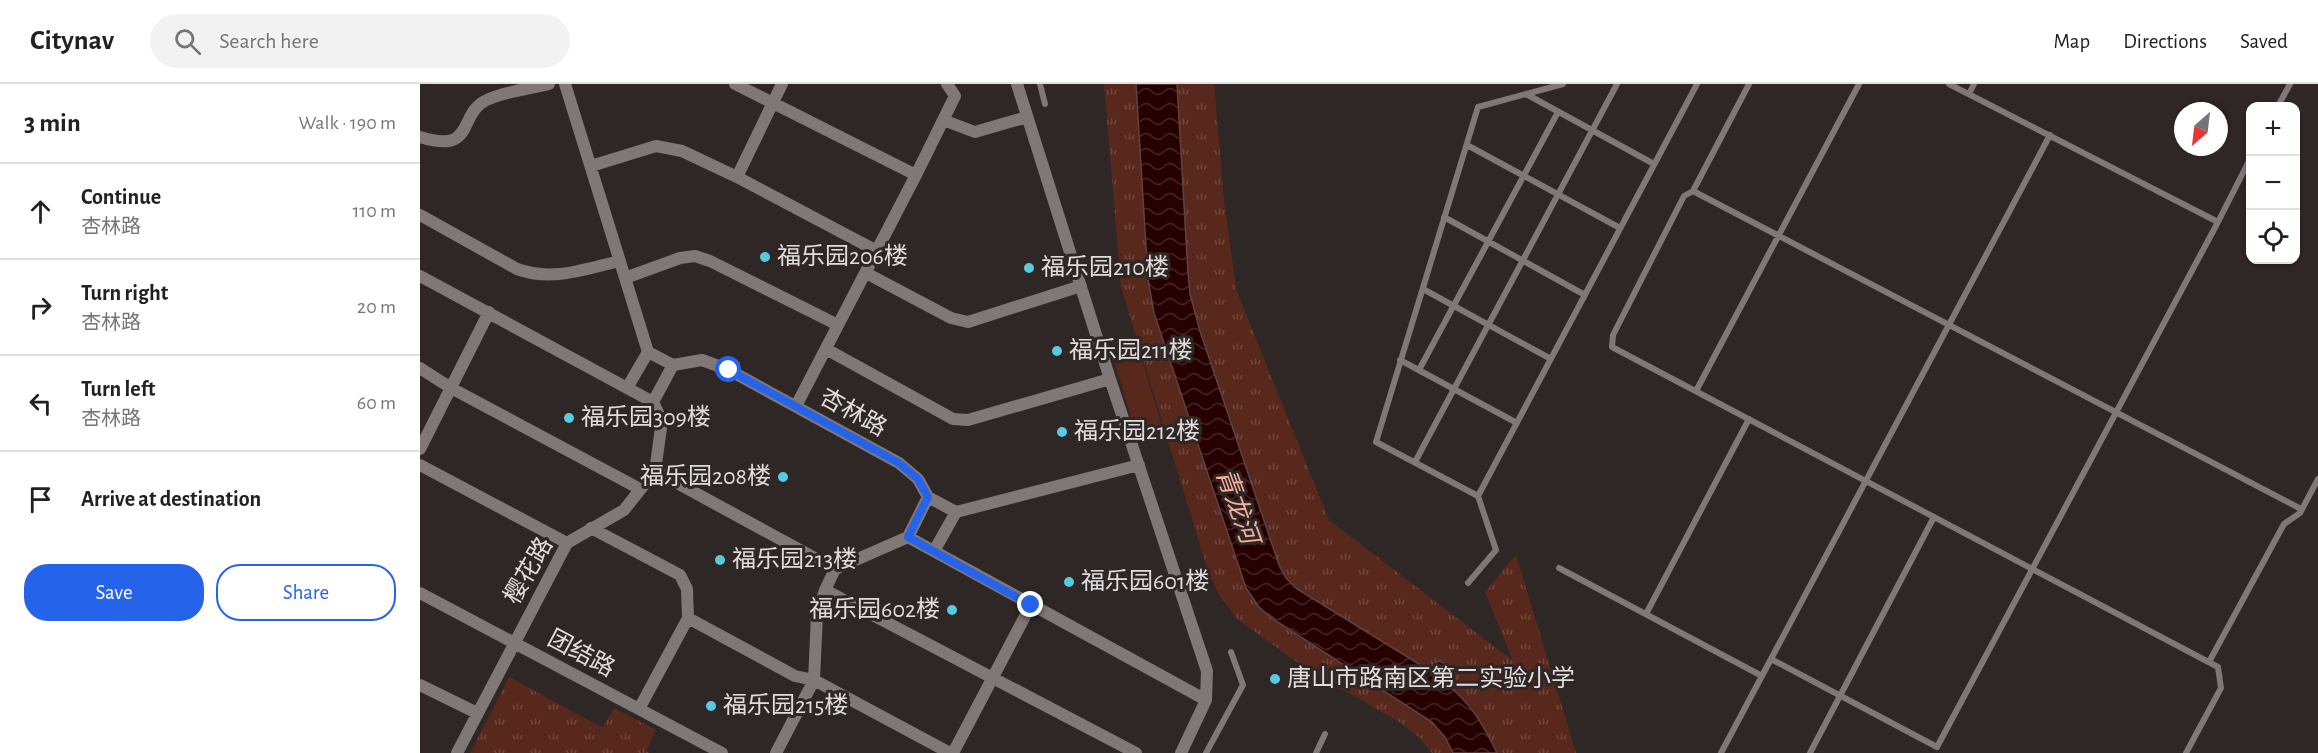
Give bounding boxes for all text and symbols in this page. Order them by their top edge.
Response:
search box [150,14,570,68]
icon: search [171,25,204,58]
text: Citynav [30,27,114,55]
text: Search here [219,30,319,52]
text: Map [2054,31,2090,52]
text: Directions [2123,31,2207,52]
text: Saved [2240,31,2288,52]
north arrow [2174,102,2228,156]
map controls [2246,102,2300,264]
button: + [2246,102,2300,156]
text: 3 min [24,110,81,136]
text: Walk · 190 m [299,113,396,133]
button: − [2246,156,2300,210]
text: Continue [81,186,161,208]
icon: ahead [24,195,57,228]
text: 110 m [352,201,396,221]
button: locate [2246,210,2300,264]
text: 杏林路 [81,217,141,237]
place label: 福乐园206楼 [777,243,908,269]
marker: 福乐园206楼 [758,250,772,264]
place label: 福乐园210楼 [1041,254,1169,280]
marker: 福乐园210楼 [1022,261,1036,275]
text: Turn right [81,282,168,304]
icon: right [24,291,57,324]
text: 20 m [357,297,396,317]
text: 杏林路 [81,313,141,333]
place label: 福乐园211楼 [1069,337,1192,363]
marker: 福乐园211楼 [1050,344,1064,358]
route start [715,356,741,382]
text: Turn left [81,378,155,400]
street label: 杏林路 [816,383,891,441]
icon: left [24,387,57,420]
text: 60 m [357,393,396,413]
place label: 福乐园309楼 [581,404,711,430]
text: 杏林路 [81,409,141,429]
marker: 福乐园309楼 [562,411,576,425]
place label: 福乐园212楼 [1074,418,1200,444]
marker: 福乐园212楼 [1055,425,1069,439]
place label: 福乐园208楼 [640,463,771,489]
water label: 青龙河 [1211,465,1265,552]
marker: 福乐园208楼 [776,470,790,484]
icon: arrive [24,483,57,516]
text: Arrive at destination [81,488,261,510]
street label: 樱花路 [499,533,557,608]
place label: 福乐园213楼 [732,546,857,572]
marker: 福乐园213楼 [713,553,727,567]
button: Save [24,564,204,621]
button: Share [216,564,396,621]
place label: 福乐园601楼 [1081,568,1209,594]
marker: 福乐园601楼 [1062,575,1076,589]
route end [1017,591,1043,617]
place label: 福乐园602楼 [809,596,940,622]
marker: 福乐园602楼 [945,603,959,617]
street label: 团结路 [544,625,619,681]
place label: 唐山市路南区第二实验小学 [1287,665,1575,691]
marker: 唐山市路南区第二实验小学 [1268,672,1282,686]
place label: 福乐园215楼 [723,692,848,718]
marker: 福乐园215楼 [704,699,718,713]

